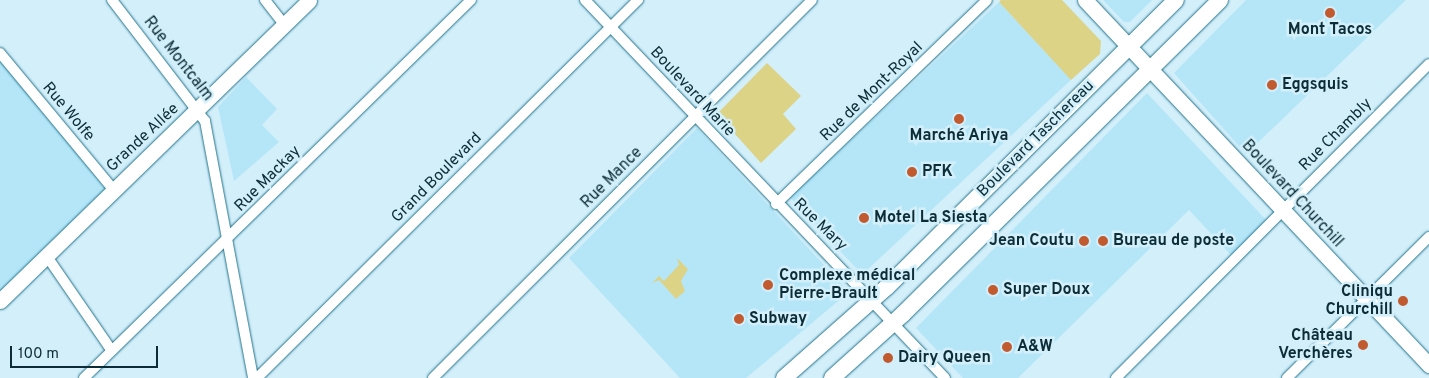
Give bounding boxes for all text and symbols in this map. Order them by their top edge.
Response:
marker: Mont Tacos [1324,7,1336,19]
street label: Rue Montcalm [139,13,217,105]
place label: Mont Tacos [1288,20,1372,40]
street label: Rue de Mont-Royal [817,38,927,146]
street label: Boulevard Marie [645,43,739,141]
place label: Eggsquis [1282,75,1349,95]
street label: Boulevard Taschereau [973,76,1099,202]
street label: Rue Wolfe [38,78,98,146]
marker: Eggsquis [1266,79,1278,91]
street label: Rue Chambly [1296,95,1376,175]
street label: Grande Allée [103,99,183,177]
marker: Marché Ariya [953,113,965,125]
place label: Marché Ariya [909,126,1009,146]
street label: Grand Boulevard [388,129,486,227]
street label: Boulevard Churchill [1237,136,1347,252]
street label: Rue Mackay [231,142,305,216]
street label: Rue Mance [577,143,647,213]
place label: PFK [922,162,953,182]
marker: PFK [906,166,918,178]
street label: Rue Mary [789,195,851,255]
place label: Motel La Siesta [874,208,987,228]
marker: Motel La Siesta [858,212,870,224]
place label: Jean Coutu [989,231,1074,251]
place label: Bureau de poste [1113,231,1234,251]
marker: Jean Coutu [1078,235,1090,247]
marker: Bureau de poste [1097,235,1109,247]
place label: Complexe médical Pierre-Brault [779,266,915,304]
marker: Complexe médical Pierre-Brault [761,278,775,292]
place label: Super Doux [1003,280,1090,300]
place label: Cliniqu Churchill [1326,282,1393,320]
marker: Super Doux [987,284,999,296]
marker: Cliniqu Churchill [1397,295,1409,307]
place label: Subway [749,309,807,329]
marker: Subway [733,313,745,325]
place label: Château Verchères [1278,326,1353,364]
scale bar [12,336,160,368]
place label: A&W [1017,337,1053,357]
marker: Château Verchères [1357,339,1369,351]
marker: A&W [1001,341,1013,353]
text: 100 m [18,345,59,364]
place label: Dairy Queen [898,348,991,368]
marker: Dairy Queen [882,352,894,364]

